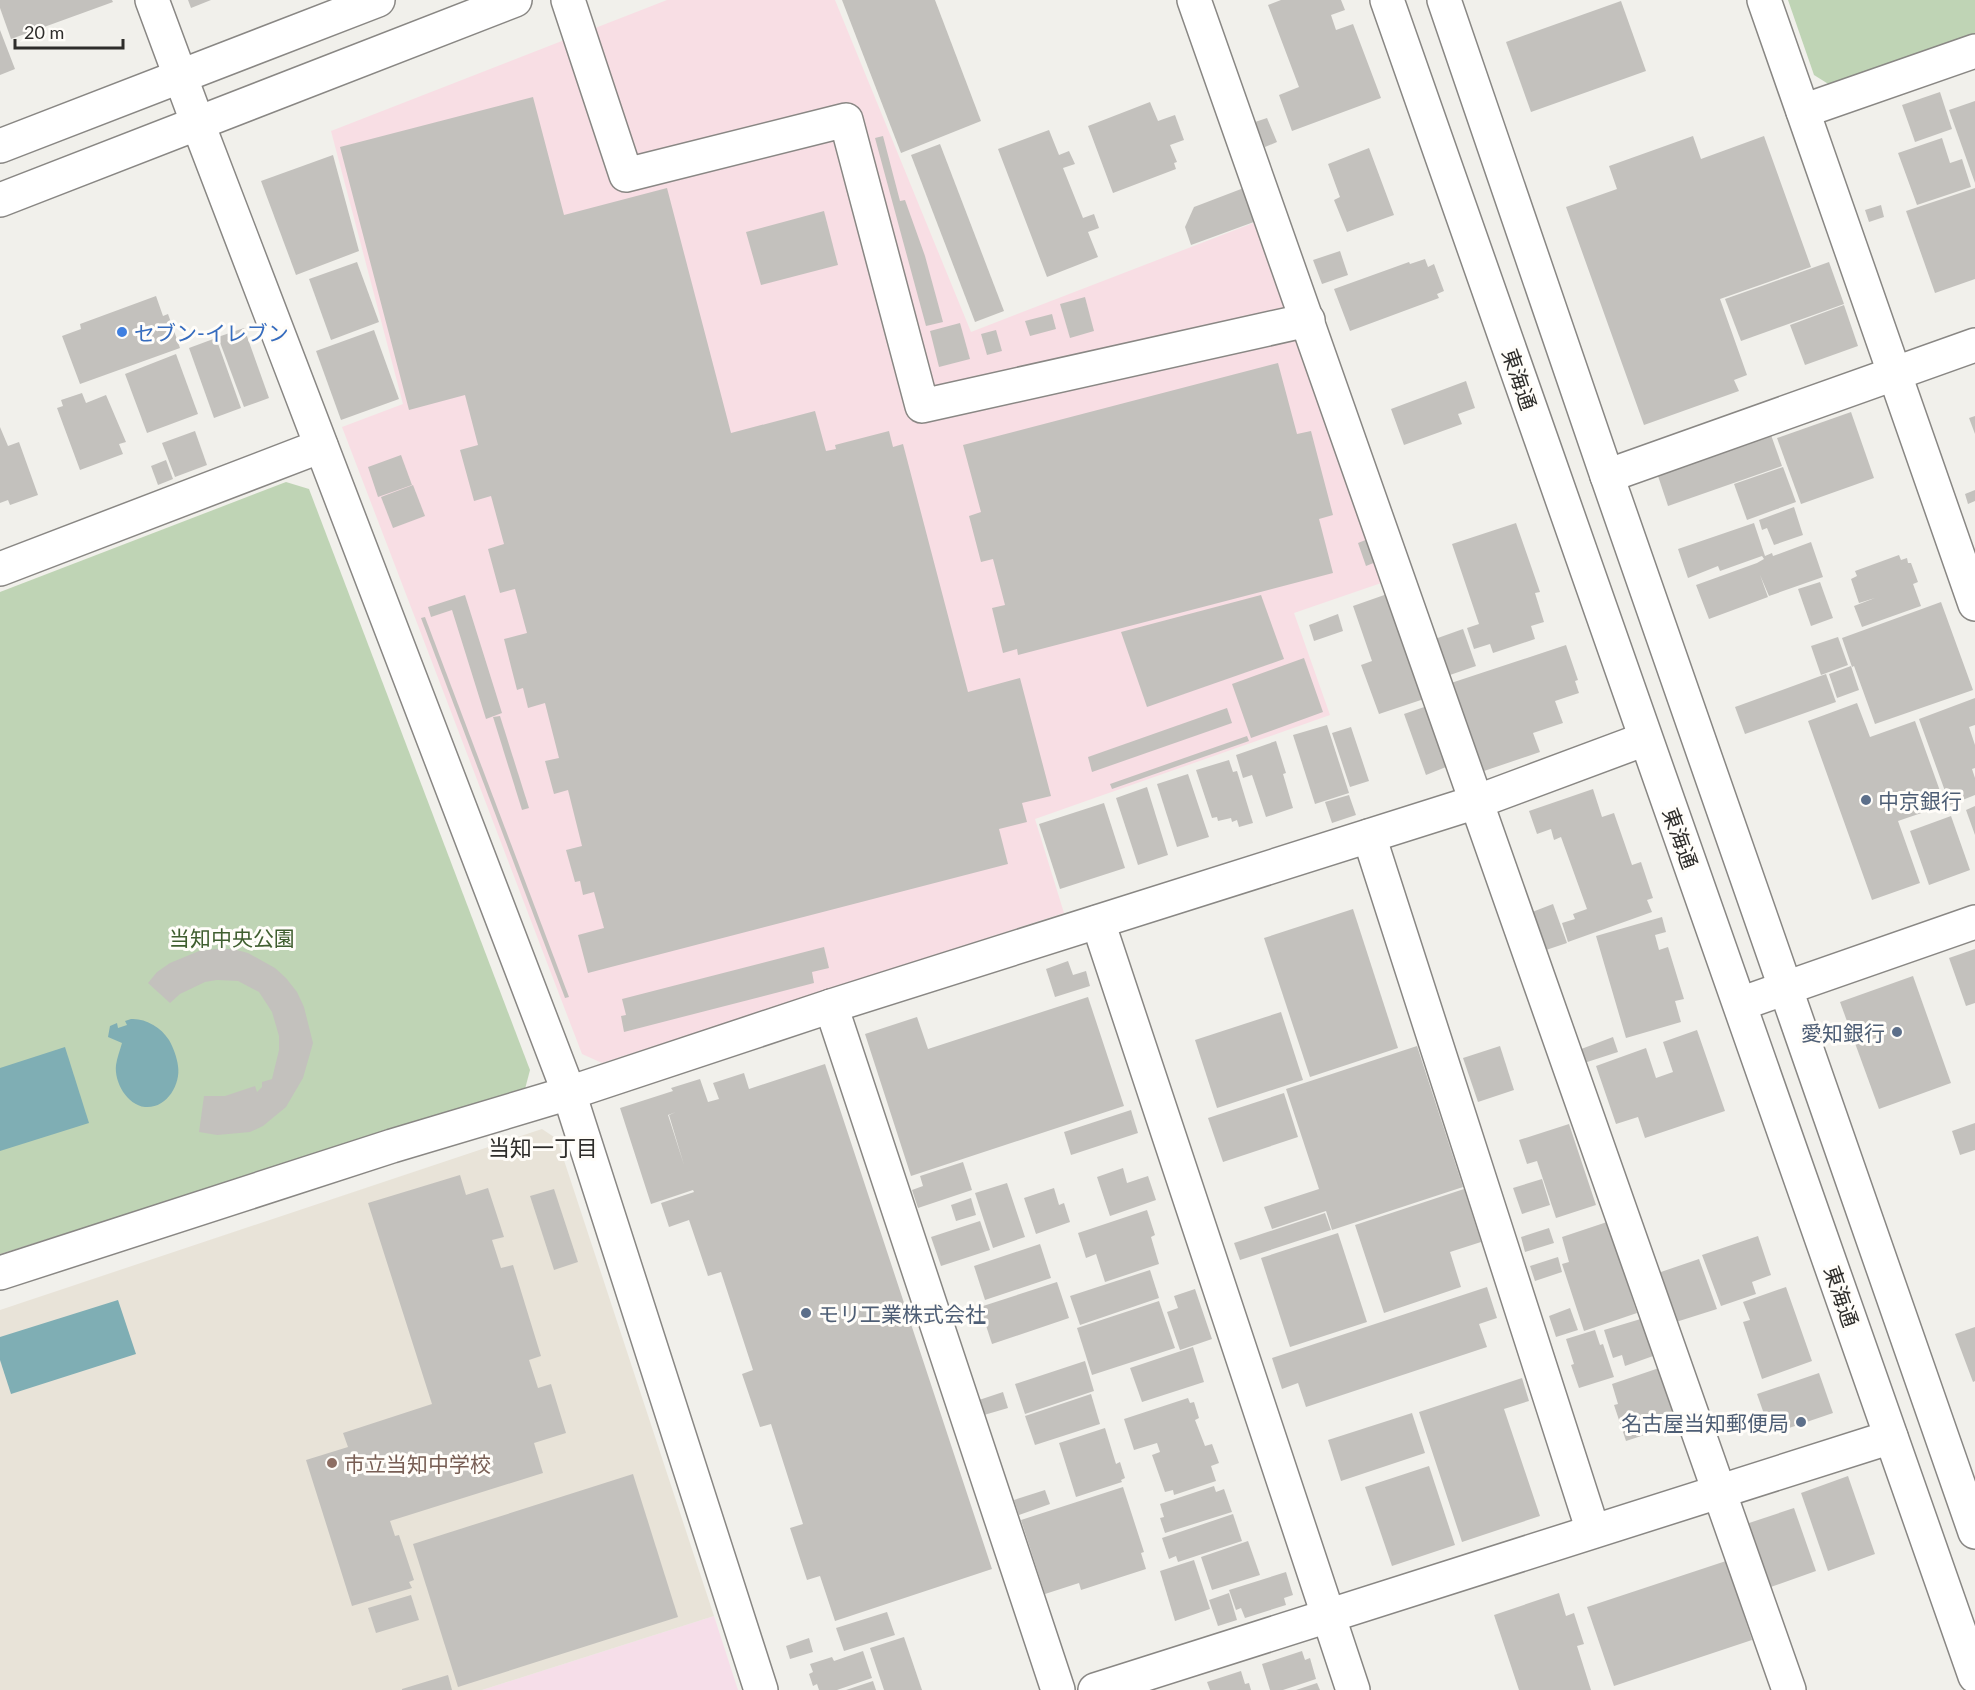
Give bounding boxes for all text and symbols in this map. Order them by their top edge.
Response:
scale bar [15,12,123,50]
text: 20 m [24,21,64,43]
place label: セブン-イレブン [134,320,289,345]
marker: セブン-イレブン [115,325,129,339]
street label: 東海通 [1498,345,1542,413]
place label: 中京銀行 [1878,788,1962,813]
marker: 中京銀行 [1859,793,1873,807]
street label: 東海通 [1658,804,1704,872]
park label: 当知中央公園 [169,925,295,950]
place label: 愛知銀行 [1801,1020,1885,1045]
marker: 愛知銀行 [1890,1025,1904,1039]
district label: 当知一丁目 [488,1134,598,1161]
street label: 東海通 [1820,1262,1864,1330]
place label: モリ工業株式会社 [818,1301,986,1326]
marker: モリ工業株式会社 [799,1306,813,1320]
place label: 名古屋当知郵便局 [1621,1410,1789,1435]
marker: 名古屋当知郵便局 [1794,1415,1808,1429]
place label: 市立当知中学校 [344,1451,491,1476]
marker: 市立当知中学校 [325,1456,339,1470]

